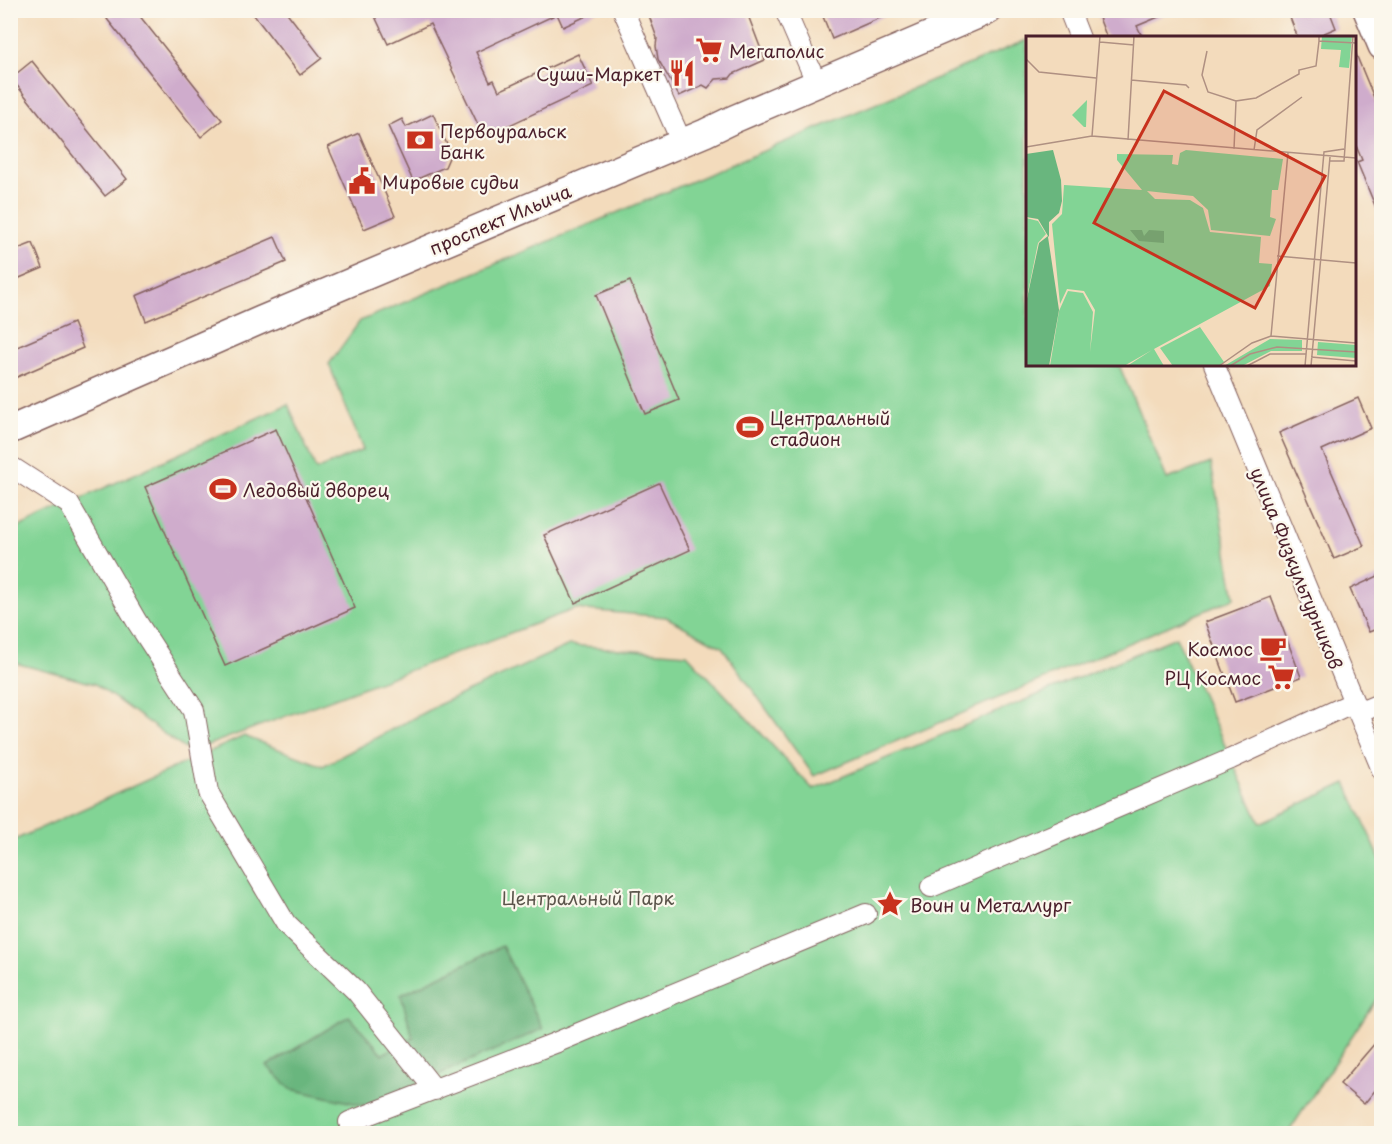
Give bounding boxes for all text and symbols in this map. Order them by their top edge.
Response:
supermarket icon: Мегаполис [694,35,724,65]
inset map [1026,36,1356,366]
place label: Мегаполис [729,37,824,64]
restaurant icon: Суши-Маркет [667,58,697,88]
place label: Суши-Маркет [536,60,662,87]
place label: Первоуральск Банк [440,117,567,165]
bank icon: Первоуральск Банк [405,125,435,155]
public building icon: Мировые судьи [347,166,377,196]
place label: Мировые судьи [382,168,519,195]
street label: проспект Ильича [425,177,576,261]
place label: Центральный стадион [770,404,890,452]
sports icon: Центральный стадион [735,412,765,442]
street label: улица Физкультурников [1244,463,1350,673]
sports icon: Ледовый дворец [208,474,238,504]
place label: Ледовый дворец [243,476,390,503]
cafe icon: Космос [1258,633,1288,663]
place label: Космос [1188,635,1253,662]
supermarket icon: РЦ Космос [1266,662,1296,692]
place label: РЦ Космос [1164,664,1261,691]
park label: Центральный Парк [502,884,674,911]
place icon: Воин и Металлург [875,889,905,919]
place label: Воин и Металлург [910,891,1072,918]

